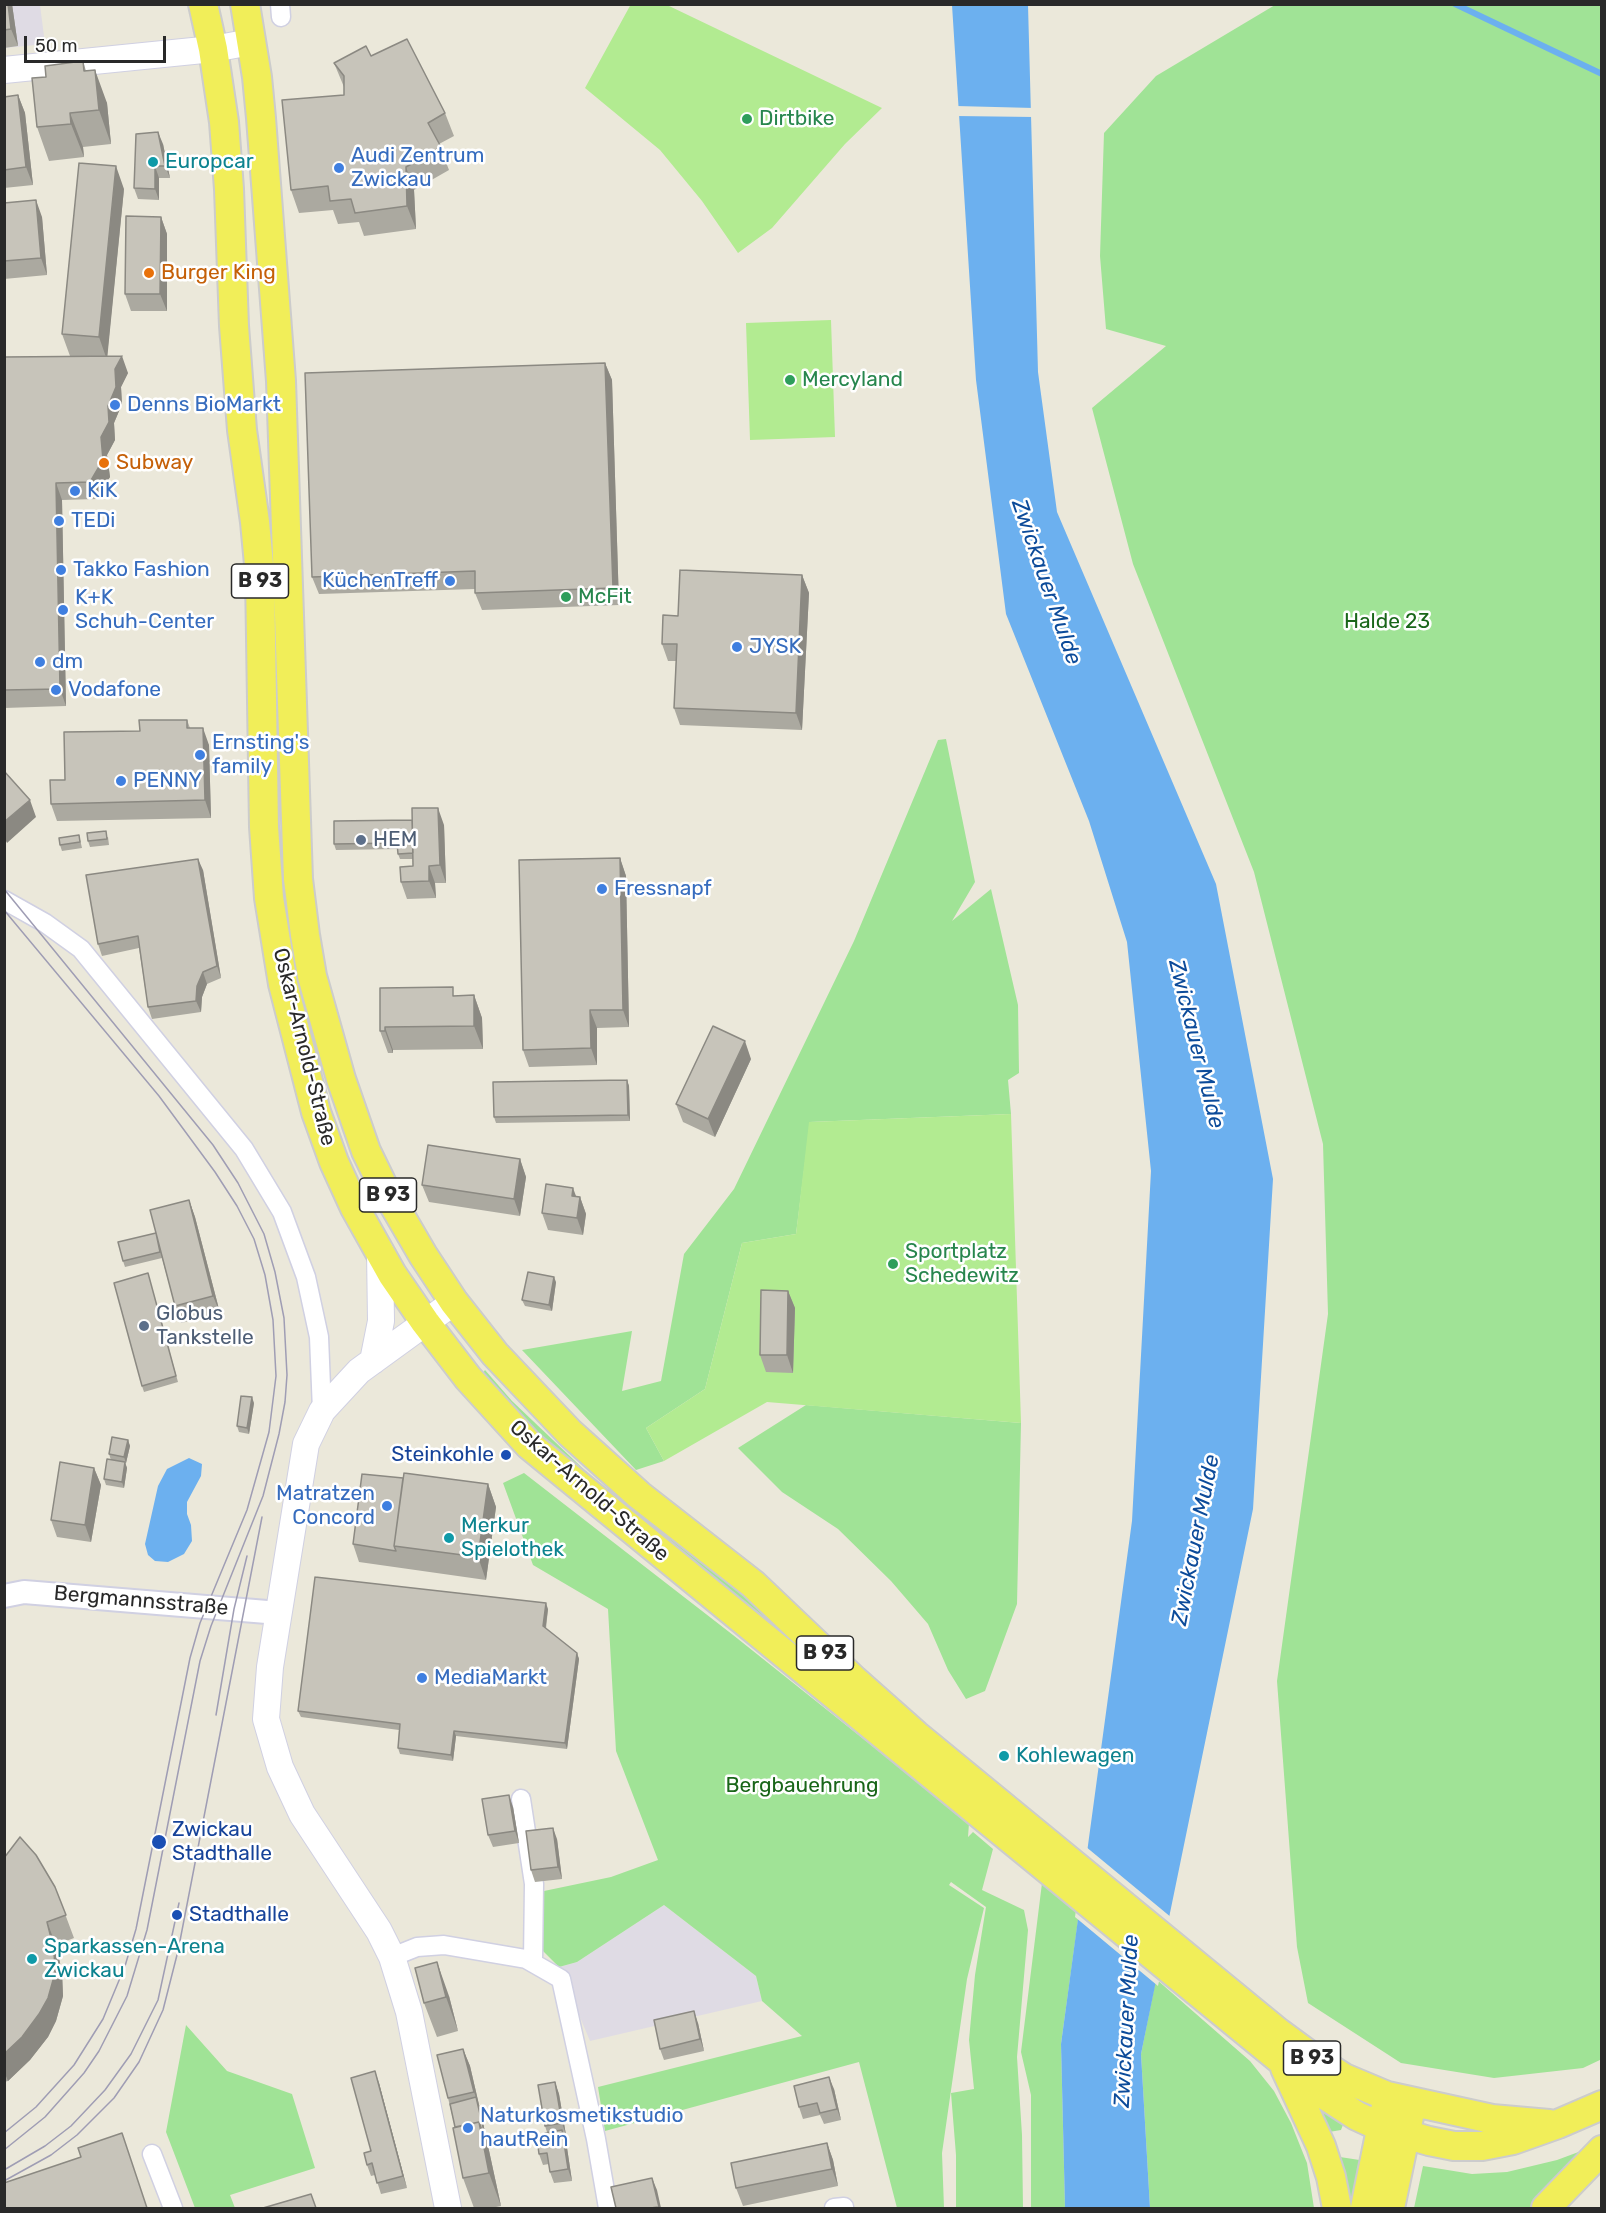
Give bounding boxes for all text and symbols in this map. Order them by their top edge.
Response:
scale bar [27,24,170,62]
text: 50 m [35,35,78,57]
place label: Dirtbike [759,106,834,132]
marker: Dirtbike [740,112,754,126]
place label: Audi Zentrum Zwickau [351,143,484,193]
place label: Europcar [165,149,254,175]
marker: Europcar [146,155,160,169]
marker: Audi Zentrum Zwickau [332,161,346,175]
place label: Burger King [161,260,276,286]
marker: Burger King [142,266,156,280]
place label: Mercyland [802,367,903,393]
marker: Mercyland [783,373,797,387]
place label: Denns BioMarkt [127,392,281,418]
marker: Denns BioMarkt [108,398,122,412]
place label: Subway [116,450,193,476]
marker: Subway [97,456,111,470]
place label: KiK [87,478,117,504]
marker: KiK [68,484,82,498]
water label: Zwickauer Mulde [1005,496,1087,668]
place label: TEDi [71,508,115,534]
marker: TEDi [52,514,66,528]
place label: Takko Fashion [73,557,210,583]
marker: Takko Fashion [54,563,68,577]
road number: B 93 [232,564,288,598]
place label: KüchenTreff [322,568,438,594]
marker: KüchenTreff [443,574,457,588]
place label: McFit [578,584,632,610]
place label: K+K Schuh-Center [75,585,214,635]
marker: McFit [559,590,573,604]
marker: K+K Schuh-Center [56,603,70,617]
park label: Halde 23 [1344,609,1430,635]
place label: JYSK [749,634,801,660]
marker: JYSK [730,640,744,654]
place label: dm [52,649,83,675]
marker: dm [33,655,47,669]
place label: Vodafone [68,677,161,703]
marker: Vodafone [49,683,63,697]
place label: Ernsting's family [212,730,309,780]
marker: Ernsting's family [193,748,207,762]
place label: PENNY [133,768,202,794]
marker: PENNY [114,774,128,788]
place label: HEM [373,827,417,853]
marker: HEM [354,833,368,847]
place label: Fressnapf [614,876,712,902]
marker: Fressnapf [595,882,609,896]
street label: Oskar-Arnold-Straße [267,945,341,1149]
water label: Zwickauer Mulde [1162,957,1230,1131]
road number: B 93 [360,1178,416,1212]
place label: Sportplatz Schedewitz [905,1239,1019,1289]
marker: Sportplatz Schedewitz [886,1257,900,1271]
place label: Globus Tankstelle [156,1301,254,1351]
marker: Globus Tankstelle [137,1319,151,1333]
street label: Oskar-Arnold-Straße [504,1415,674,1567]
place label: Steinkohle [391,1442,494,1468]
marker: Steinkohle [499,1448,513,1462]
water label: Zwickauer Mulde [1167,1453,1225,1627]
place label: Matratzen Concord [276,1481,375,1531]
marker: Matratzen Concord [380,1499,394,1513]
place label: Merkur Spielothek [461,1513,564,1563]
marker: Merkur Spielothek [442,1531,456,1545]
street label: Bergmannsstraße [53,1581,229,1621]
road number: B 93 [796,1636,854,1670]
place label: MediaMarkt [434,1665,547,1691]
marker: MediaMarkt [415,1671,429,1685]
place label: Kohlewagen [1016,1743,1135,1769]
marker: Kohlewagen [997,1749,1011,1763]
park label: Bergbauehrung [725,1773,879,1799]
place label: Zwickau Stadthalle [172,1817,272,1867]
marker: Zwickau Stadthalle [150,1833,168,1851]
place label: Stadthalle [189,1902,289,1928]
marker: Stadthalle [170,1908,184,1922]
place label: Sparkassen-Arena Zwickau [44,1934,225,1984]
water label: Zwickauer Mulde [1109,1934,1145,2108]
marker: Sparkassen-Arena Zwickau [25,1952,39,1966]
road number: B 93 [1284,2041,1340,2075]
place label: Naturkosmetikstudio hautRein [480,2103,683,2153]
marker: Naturkosmetikstudio hautRein [461,2121,475,2135]

